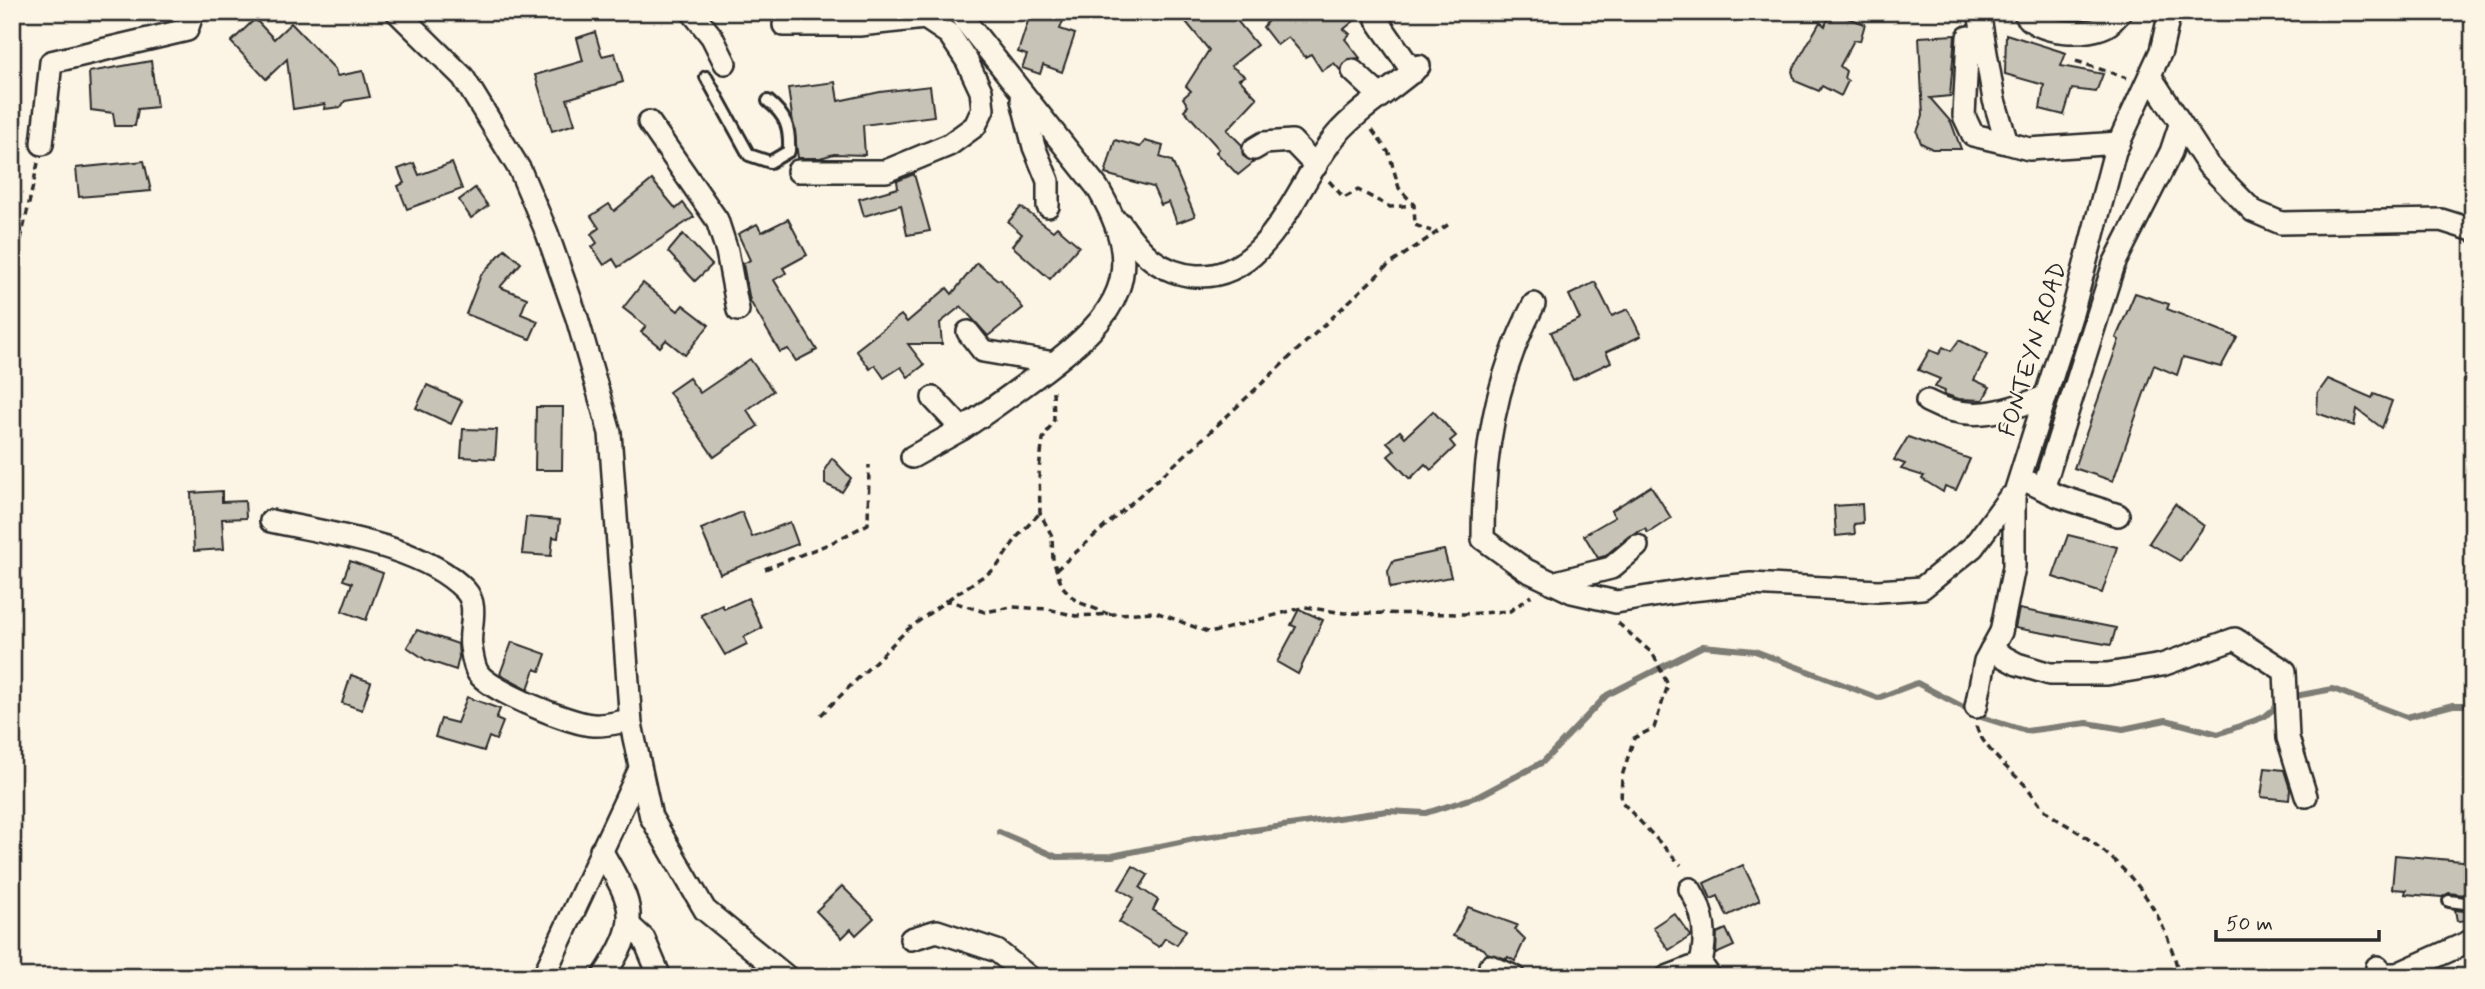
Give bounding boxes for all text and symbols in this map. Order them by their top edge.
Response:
street label: FONTEYN ROAD [1992,258,2075,440]
scale bar [2216,898,2378,942]
text: 50 m [2226,910,2273,938]

